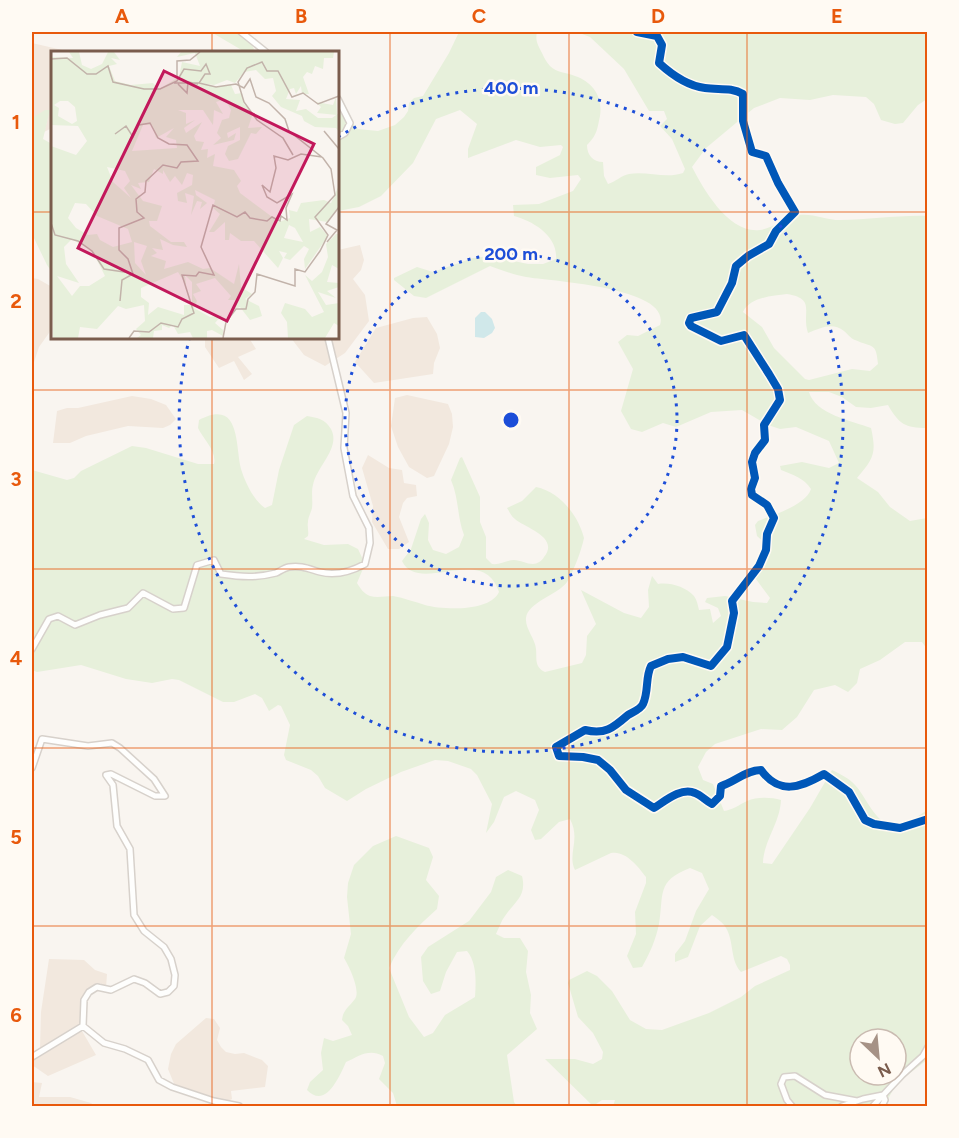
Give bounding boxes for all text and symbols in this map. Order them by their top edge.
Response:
text: A [115,4,130,28]
text: B [295,4,307,28]
text: C [472,4,486,28]
text: D [651,4,665,28]
text: E [831,4,843,28]
inset map [51,51,339,339]
text: 400 m [484,77,538,99]
text: 1 [12,110,20,134]
text: 200 m [484,243,538,265]
text: 2 [10,289,22,313]
centre of rings [501,410,521,430]
text: 3 [10,467,22,491]
text: 4 [10,646,23,670]
text: 5 [10,825,22,849]
text: 6 [10,1003,22,1027]
north arrow [848,1027,908,1087]
text: N [875,1059,894,1081]

